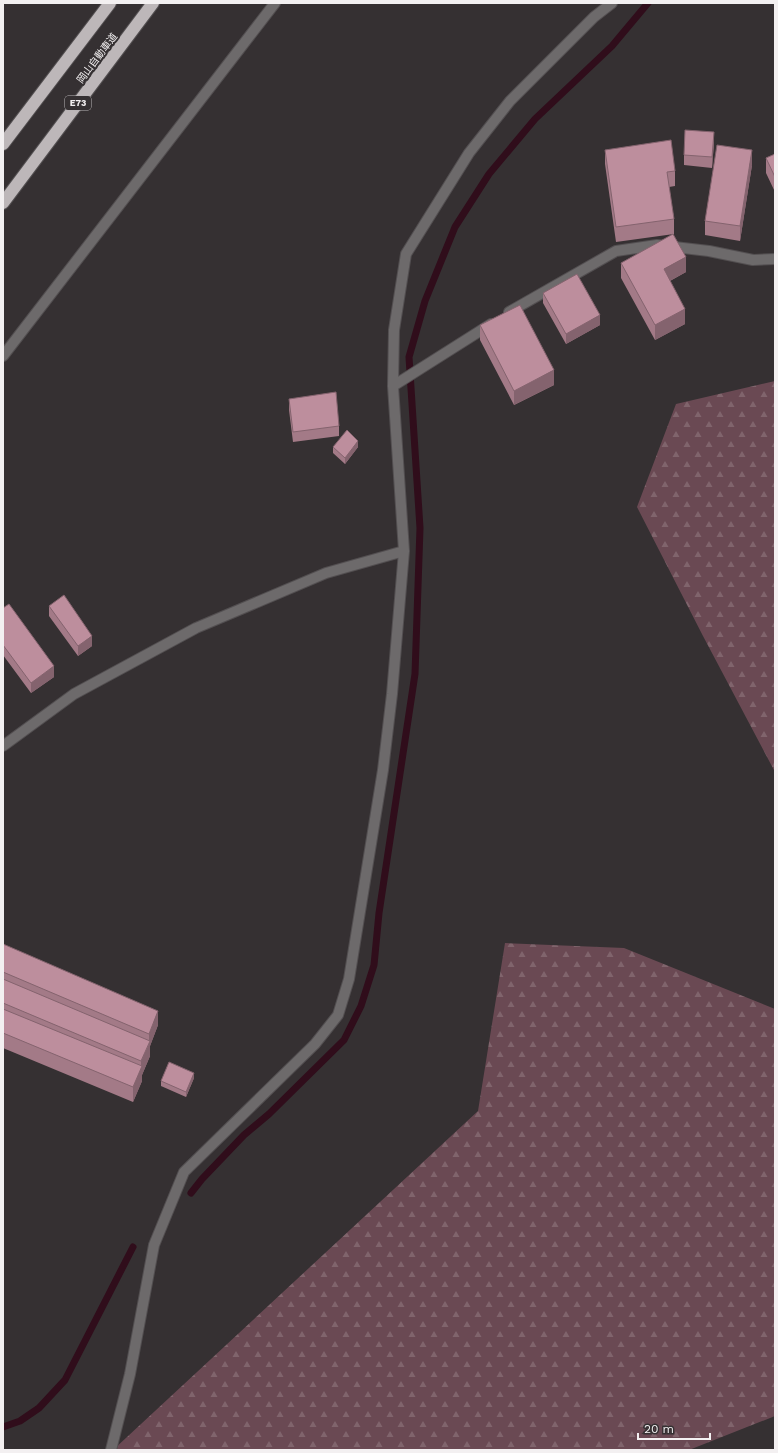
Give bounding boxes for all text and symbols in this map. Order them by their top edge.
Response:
street label: 岡山自動車道 [75,31,119,85]
road number: E73 [65,96,91,110]
scale bar [638,1415,710,1441]
text: 20 m [644,1422,674,1436]

